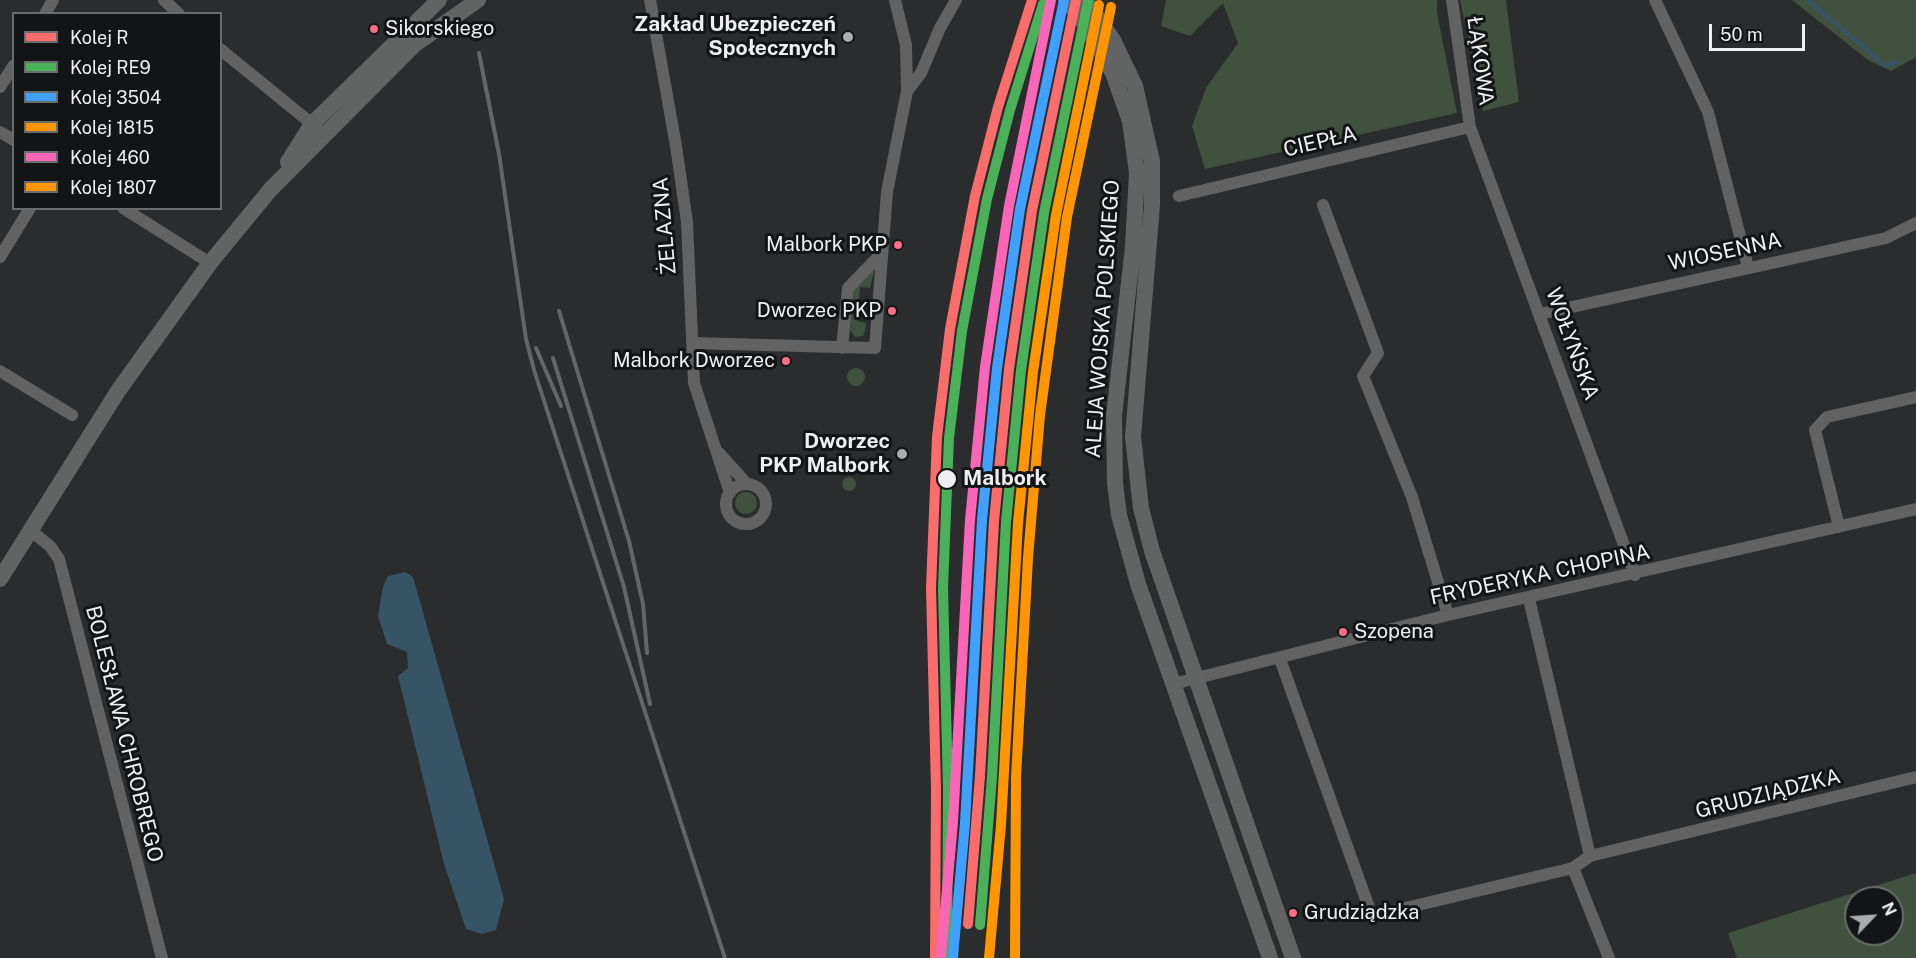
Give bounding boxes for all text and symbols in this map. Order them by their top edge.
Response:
legend [12,12,222,210]
place label: Zakład Ubezpieczeń Społecznych [634,12,836,62]
scale bar [1712,12,1808,50]
street label: ŁĄKOWA [1461,15,1499,107]
place label: Sikorskiego [385,17,494,41]
marker: Sikorskiego [368,23,380,35]
text: 50 m [1720,24,1763,45]
text: Kolej R [70,27,128,48]
marker: Zakład Ubezpieczeń Społecznych [841,30,855,44]
text: Kolej RE9 [70,57,151,78]
text: Kolej 3504 [70,87,161,108]
text: Kolej 1815 [70,117,154,138]
street label: CIEPŁA [1281,121,1359,163]
text: Kolej 460 [70,147,150,168]
street label: ŻELAZNA [648,176,682,276]
text: Kolej 1807 [70,177,157,198]
street label: ALEJA WOJSKA POLSKIEGO [1081,179,1125,459]
street label: WIOSENNA [1666,228,1784,276]
place label: Malbork PKP [766,233,887,257]
marker: Malbork PKP [892,239,904,251]
street label: WOŁYŃSKA [1540,284,1604,404]
place label: Dworzec PKP [757,299,881,323]
marker: Dworzec PKP [886,305,898,317]
place label: Malbork Dworzec [613,349,775,373]
marker: Malbork Dworzec [780,355,792,367]
place label: Dworzec PKP Malbork [759,429,890,479]
marker: Dworzec PKP Malbork [895,447,909,461]
place label: Malbork [963,466,1047,492]
marker: Malbork [936,468,958,490]
street label: FRYDERYKA CHOPINA [1428,539,1652,611]
street label: BOLESŁAWA CHROBREGO [80,603,168,865]
place label: Szopena [1354,620,1434,644]
marker: Szopena [1337,626,1349,638]
street label: GRUDZIĄDZKA [1693,764,1843,824]
north arrow [1844,886,1904,946]
text: N [1878,899,1900,919]
place label: Grudziądzka [1304,901,1419,925]
marker: Grudziądzka [1287,907,1299,919]

